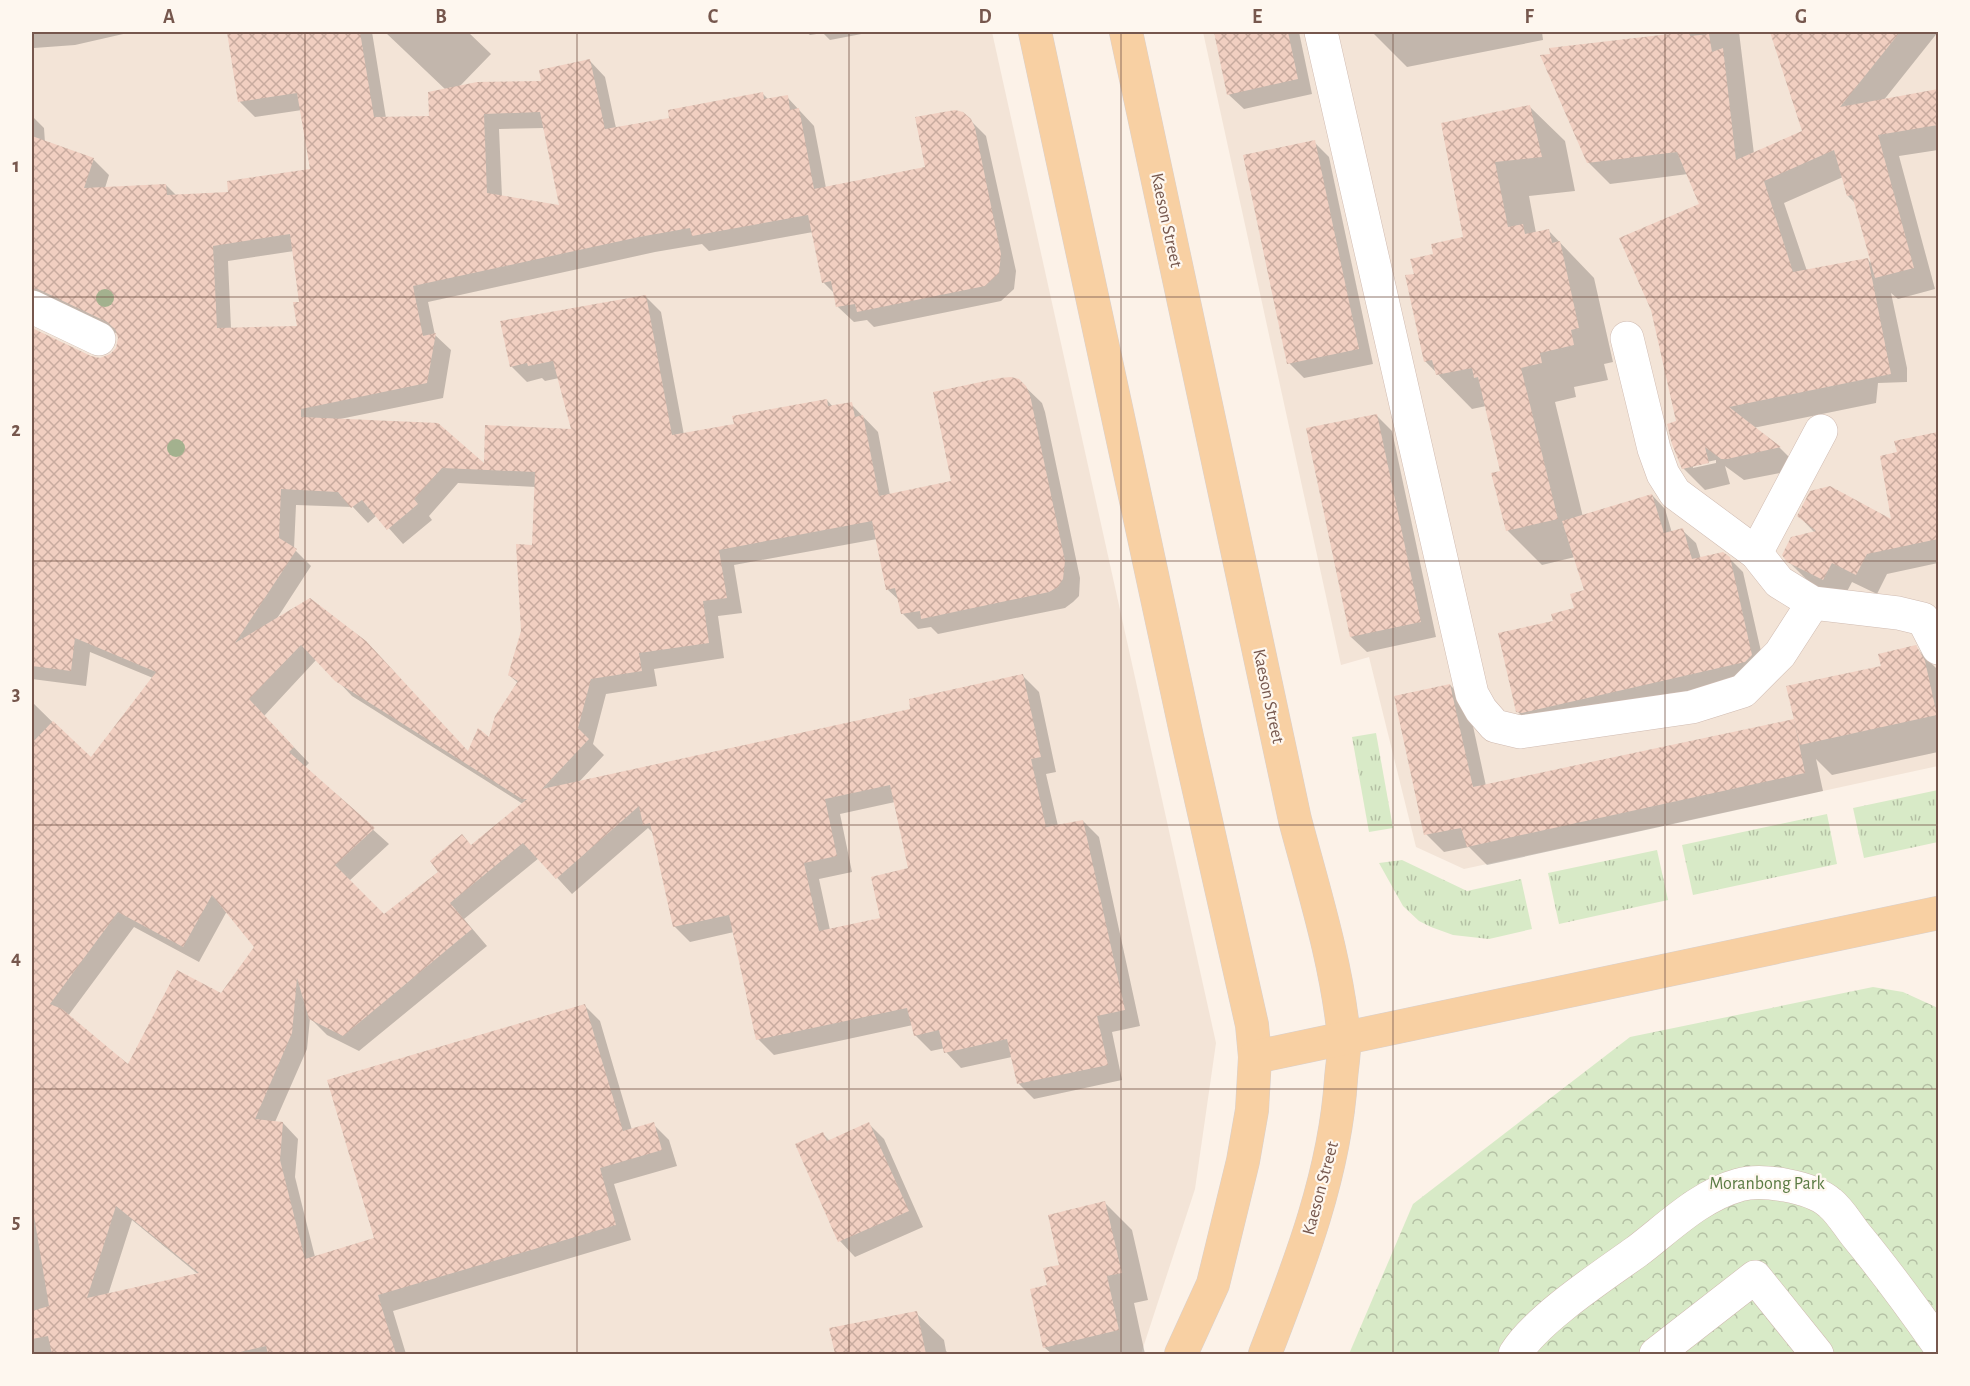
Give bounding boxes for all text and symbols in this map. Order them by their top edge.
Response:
text: A [163,7,175,27]
text: B [435,7,447,27]
text: C [708,7,719,27]
text: D [978,7,992,27]
text: E [1252,7,1262,27]
text: F [1524,7,1534,27]
text: G [1795,7,1807,27]
text: 1 [12,156,20,176]
street label: Kaeson Street [1147,171,1185,269]
text: 2 [11,420,21,440]
street label: Kaeson Street [1249,647,1287,745]
text: 3 [12,684,20,704]
text: 4 [11,948,21,968]
street label: Kaeson Street [1300,1139,1342,1237]
park label: Moranbong Park [1709,1175,1826,1193]
text: 5 [12,1212,20,1232]

